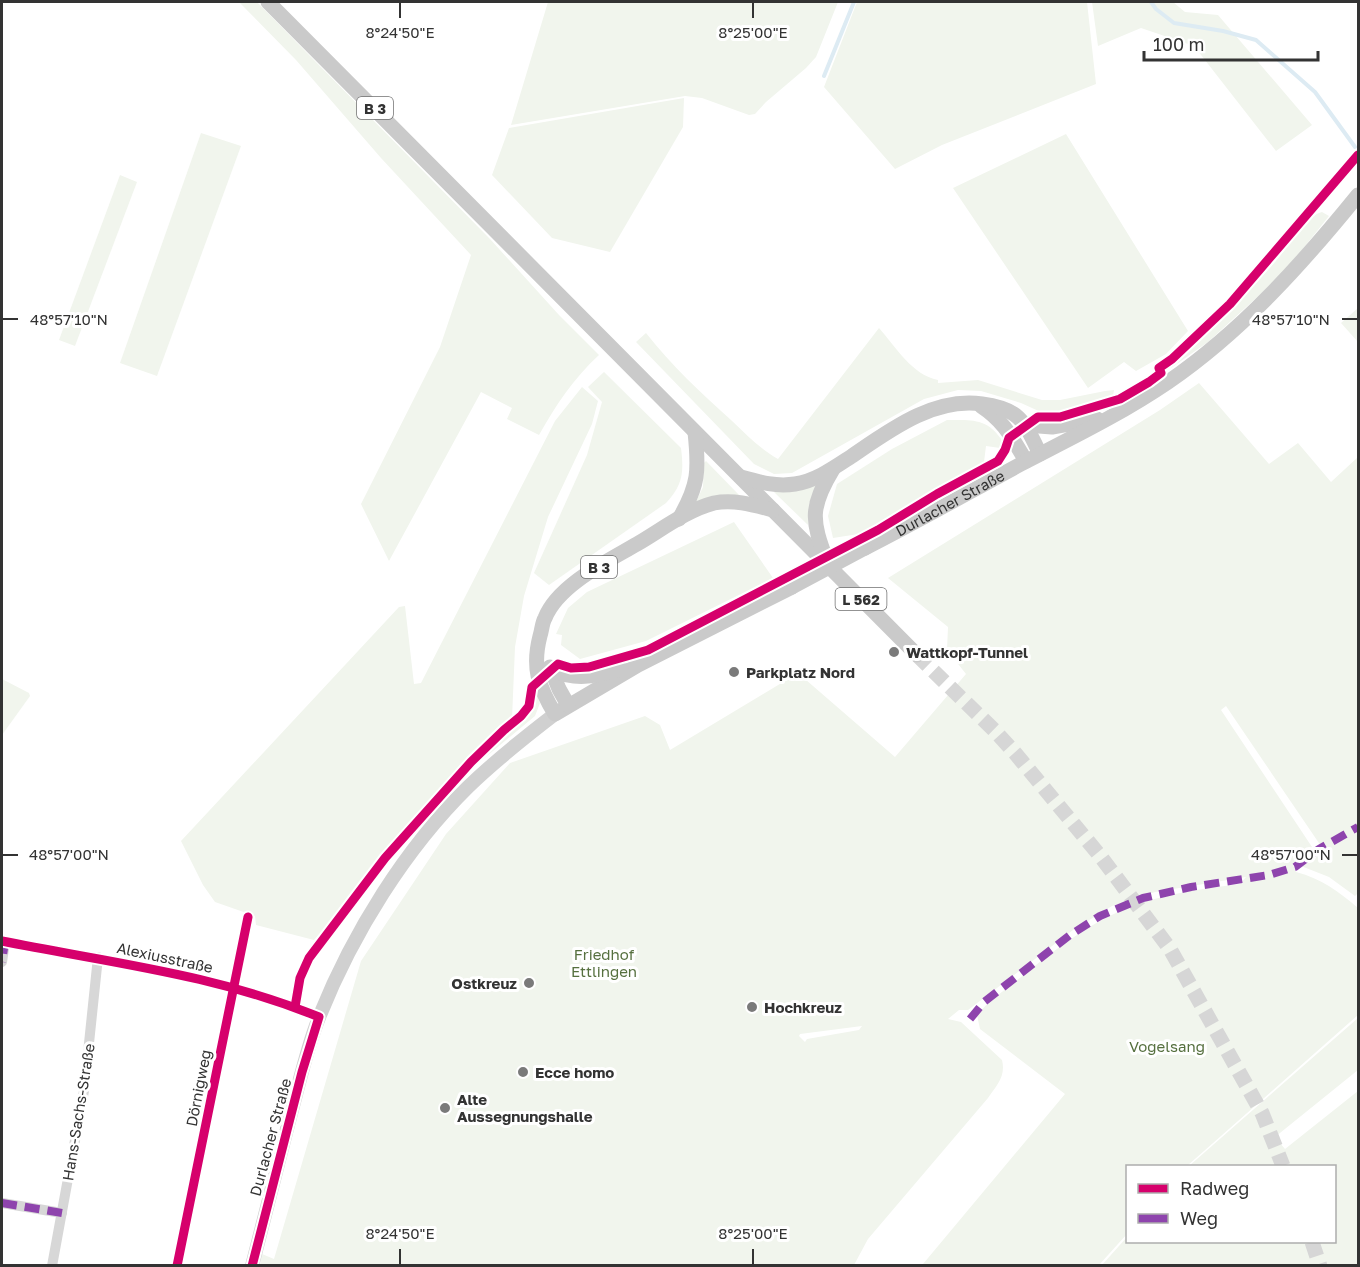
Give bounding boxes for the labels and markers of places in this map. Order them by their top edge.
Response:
place label: Wattkopf-Tunnel [906,643,1028,661]
marker: Wattkopf-Tunnel [887,645,901,659]
place label: Parkplatz Nord [746,663,855,681]
marker: Parkplatz Nord [727,665,741,679]
place label: Ostkreuz [451,974,517,992]
marker: Ostkreuz [522,976,536,990]
place label: Hochkreuz [764,998,842,1016]
marker: Hochkreuz [745,1000,759,1014]
place label: Ecce homo [535,1063,614,1081]
marker: Ecce homo [516,1065,530,1079]
place label: Alte Aussegnungshalle [457,1090,593,1125]
marker: Alte Aussegnungshalle [438,1101,452,1115]

